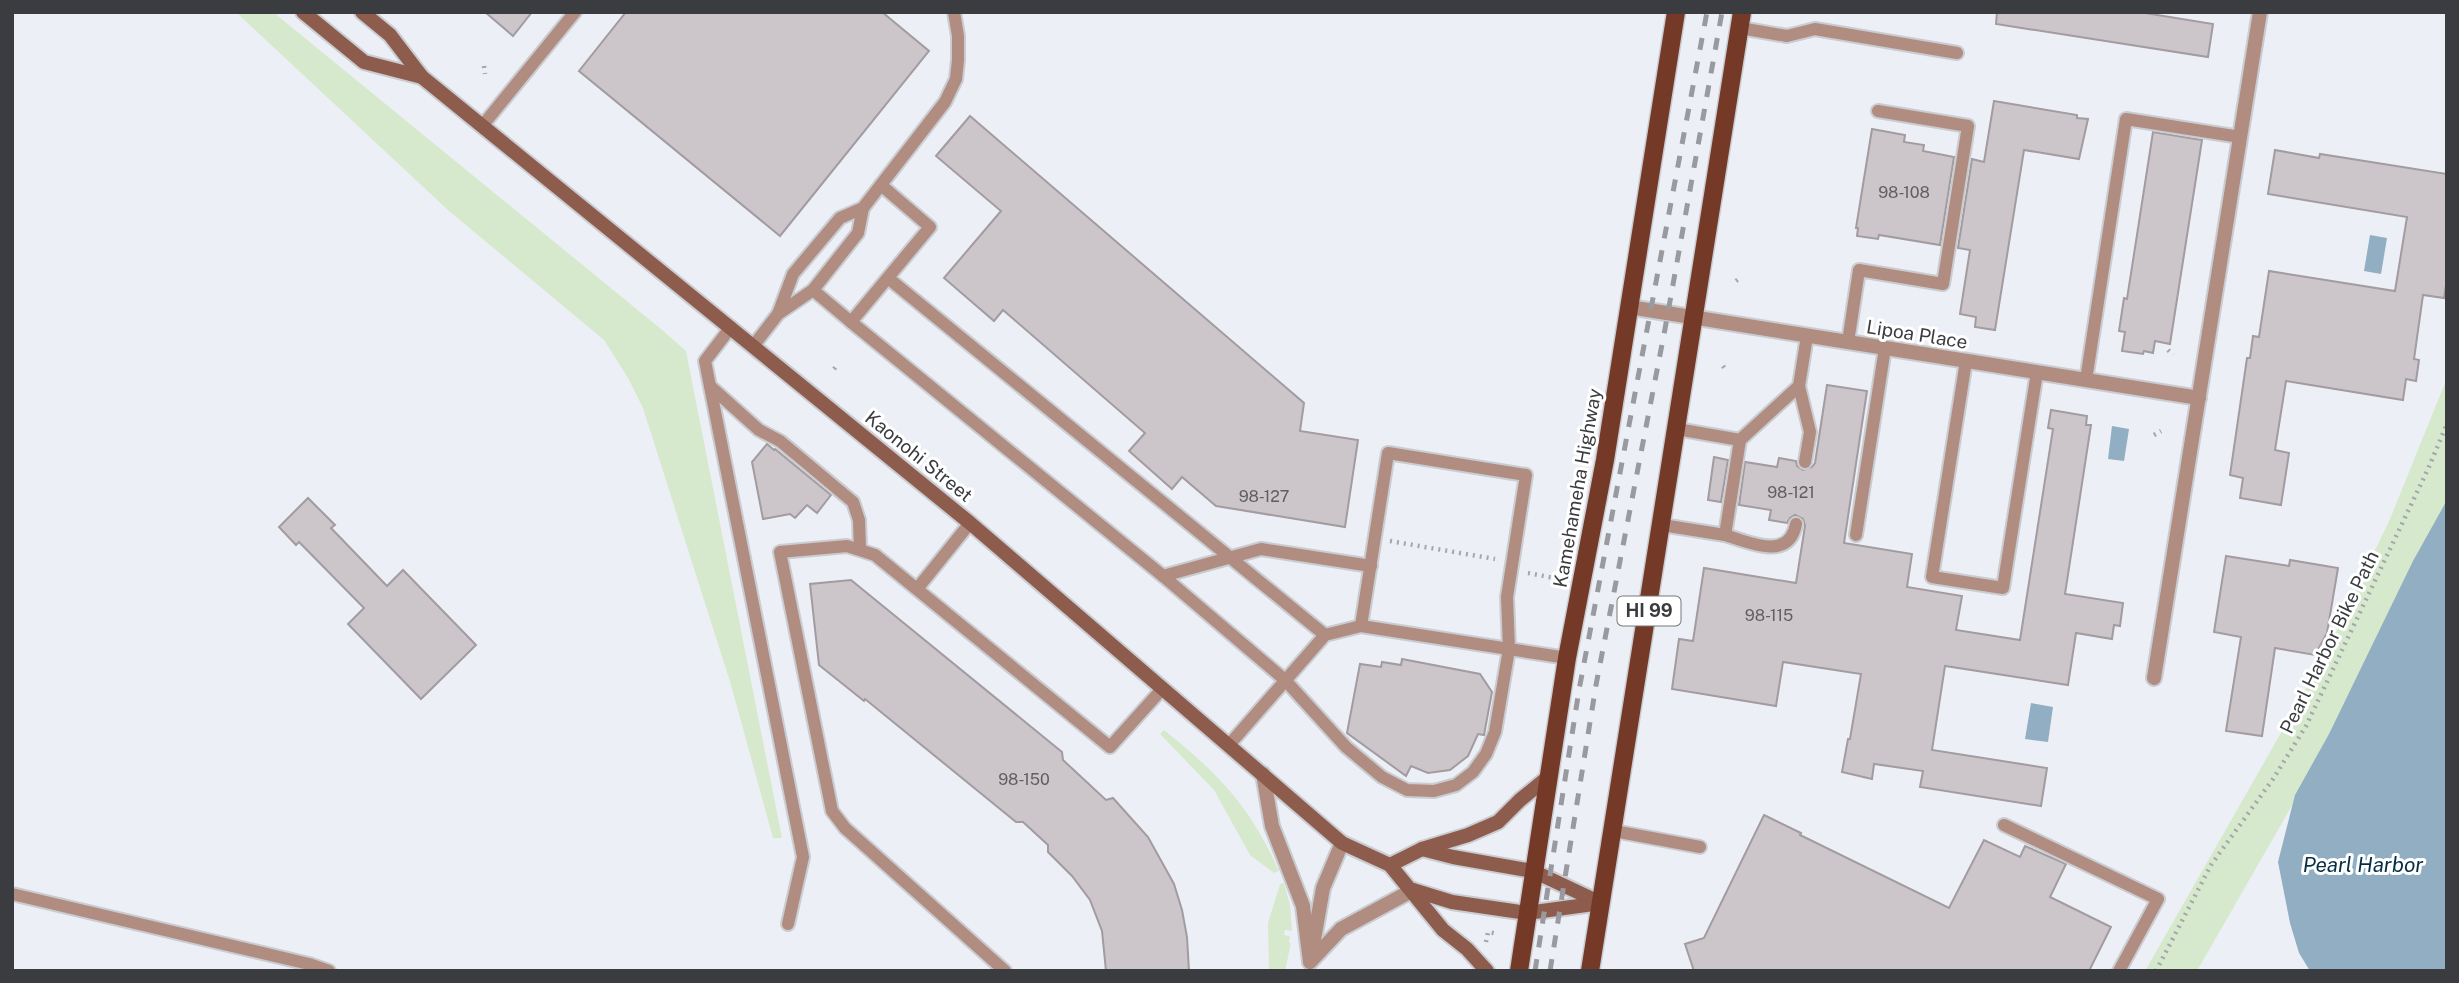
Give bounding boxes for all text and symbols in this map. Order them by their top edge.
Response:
house number: 98-108 [1878,183,1930,202]
street label: Lipoa Place [1865,315,1969,353]
street label: Kamehameha Highway [1549,387,1605,589]
street label: Kaonohi Street [861,406,977,506]
house number: 98-121 [1767,483,1815,502]
house number: 98-127 [1239,487,1289,506]
street label: Pearl Harbor Bike Path [2275,547,2383,737]
road number: HI 99 [1618,596,1680,626]
house number: 98-115 [1745,606,1793,625]
house number: 98-150 [998,770,1050,789]
water label: Pearl Harbor [2303,852,2424,877]

